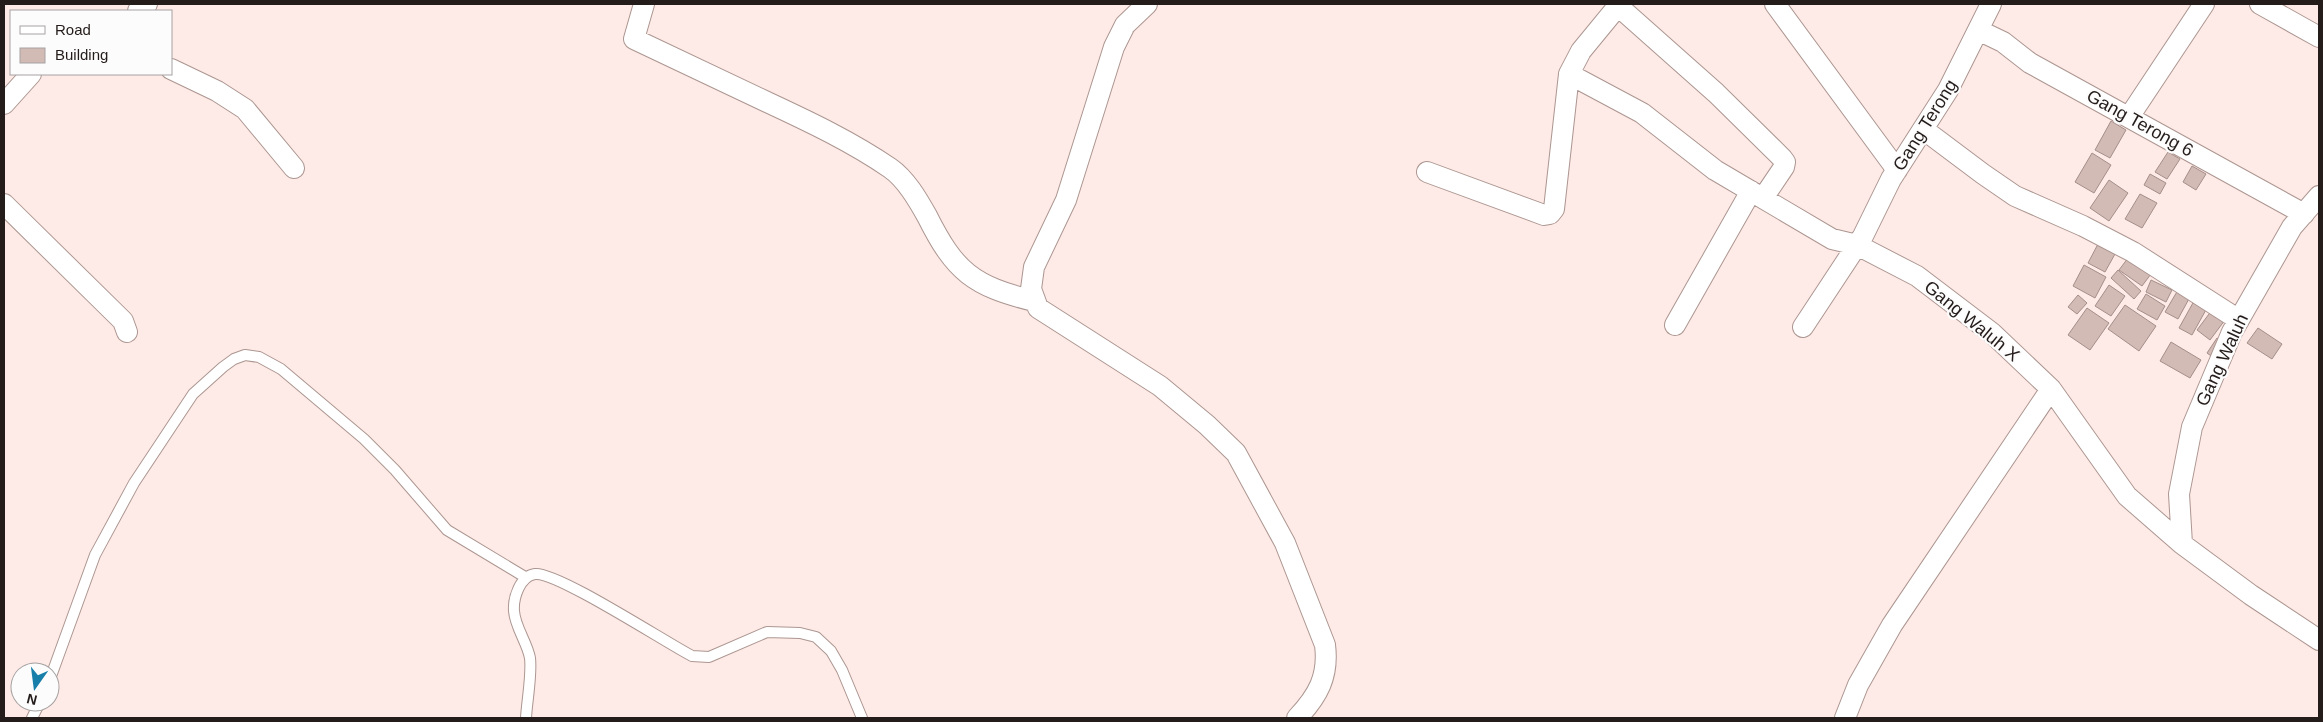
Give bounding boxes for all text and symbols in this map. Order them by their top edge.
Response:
legend [10,10,172,75]
text: Road [55,21,91,38]
text: Building [55,46,108,63]
street label: Gang Terong [1889,76,1961,174]
street label: Gang Terong 6 [2083,85,2197,161]
street label: Gang Waluh X [1920,277,2024,365]
street label: Gang Waluh [2192,311,2252,409]
north arrow [10,662,60,712]
text: N [25,691,39,709]

